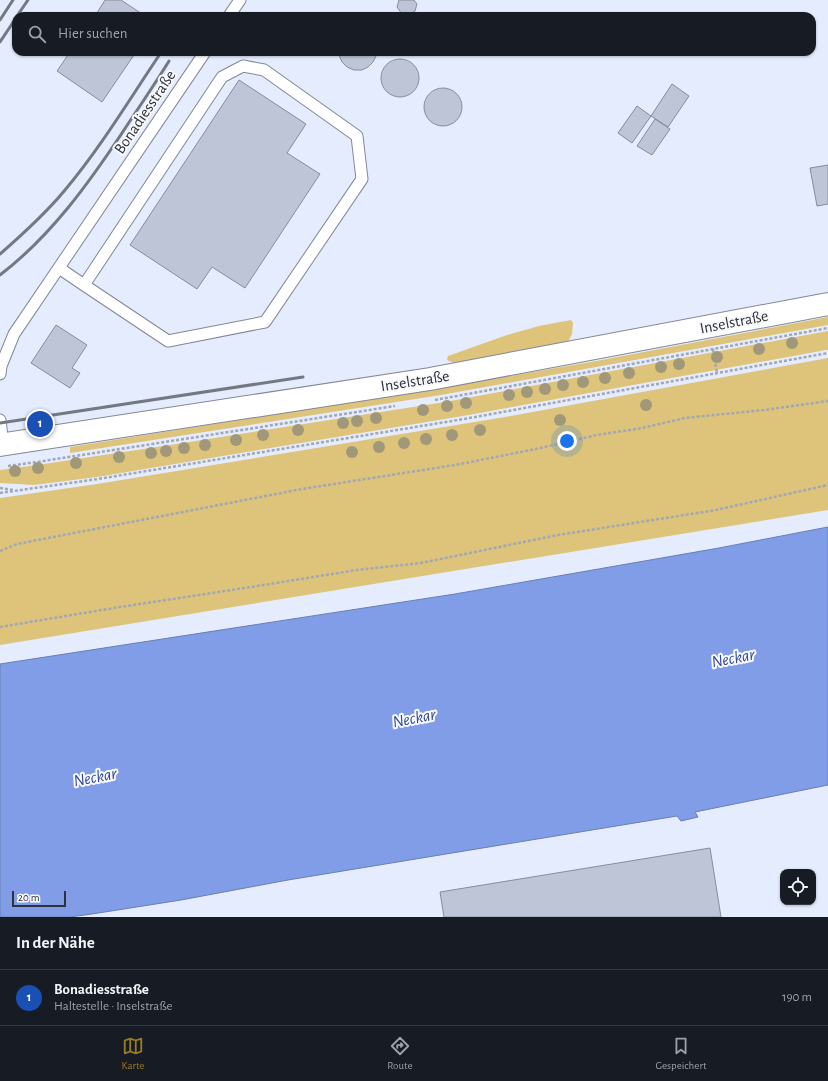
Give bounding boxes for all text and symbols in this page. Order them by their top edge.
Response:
search box [12,12,816,56]
icon: search [26,23,48,45]
text: Hier suchen [58,26,128,41]
street label: Bonadiesstraße [111,67,179,157]
street label: Inselstraße [698,308,770,336]
street label: Inselstraße [380,368,450,394]
pin: 1 [27,409,53,439]
your location [557,431,577,451]
water label: Neckar [710,645,757,671]
water label: Neckar [391,705,438,731]
water label: Neckar [72,764,119,790]
map controls [780,869,816,905]
button: locate [780,869,816,905]
scale bar [12,889,66,908]
text: 20 m [18,892,39,903]
text: In der Nähe [16,934,95,951]
text: Bonadiesstraße [54,982,149,997]
text: 1 [27,991,31,1004]
text: 190 m [782,991,812,1004]
text: Haltestelle · Inselstraße [54,1000,173,1013]
tab: Karte [122,1035,144,1072]
tab: Route [387,1035,413,1072]
tab: Gespeichert [656,1035,706,1072]

